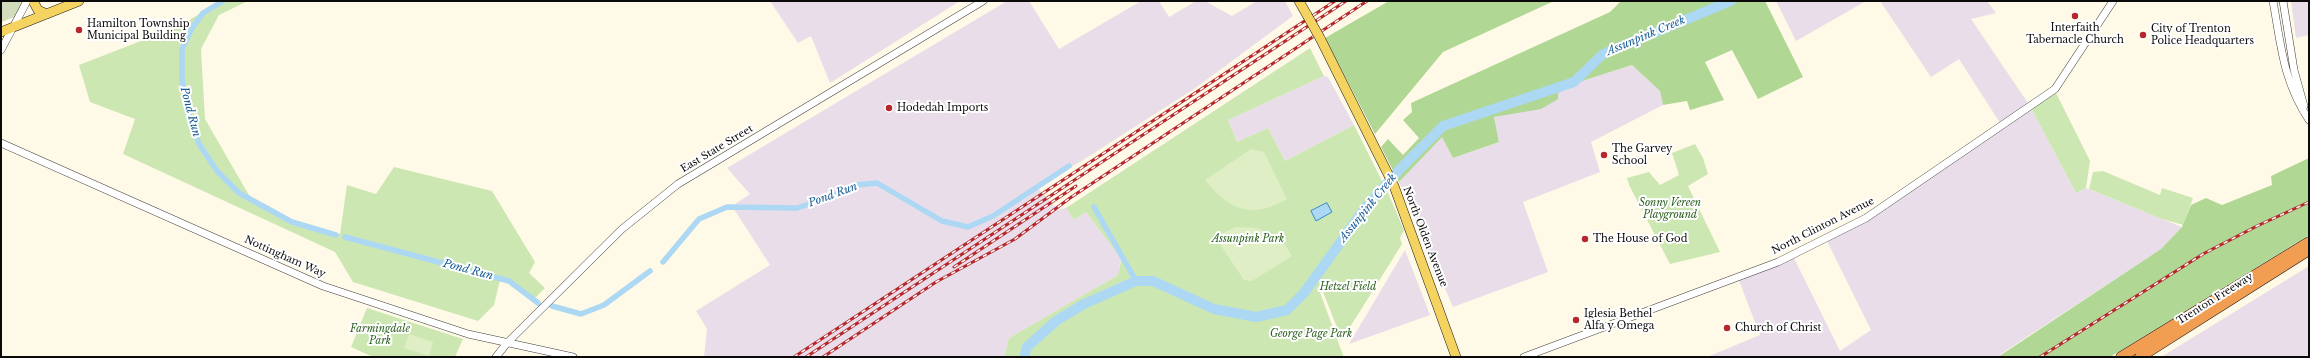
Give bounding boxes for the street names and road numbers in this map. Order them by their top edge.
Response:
street label: East State Street [679,123,755,175]
street label: North Olden Avenue [1400,185,1450,289]
street label: North Clinton Avenue [1770,195,1876,257]
street label: Nottingham Way [242,234,328,280]
street label: Trenton Freeway [2175,271,2255,327]

